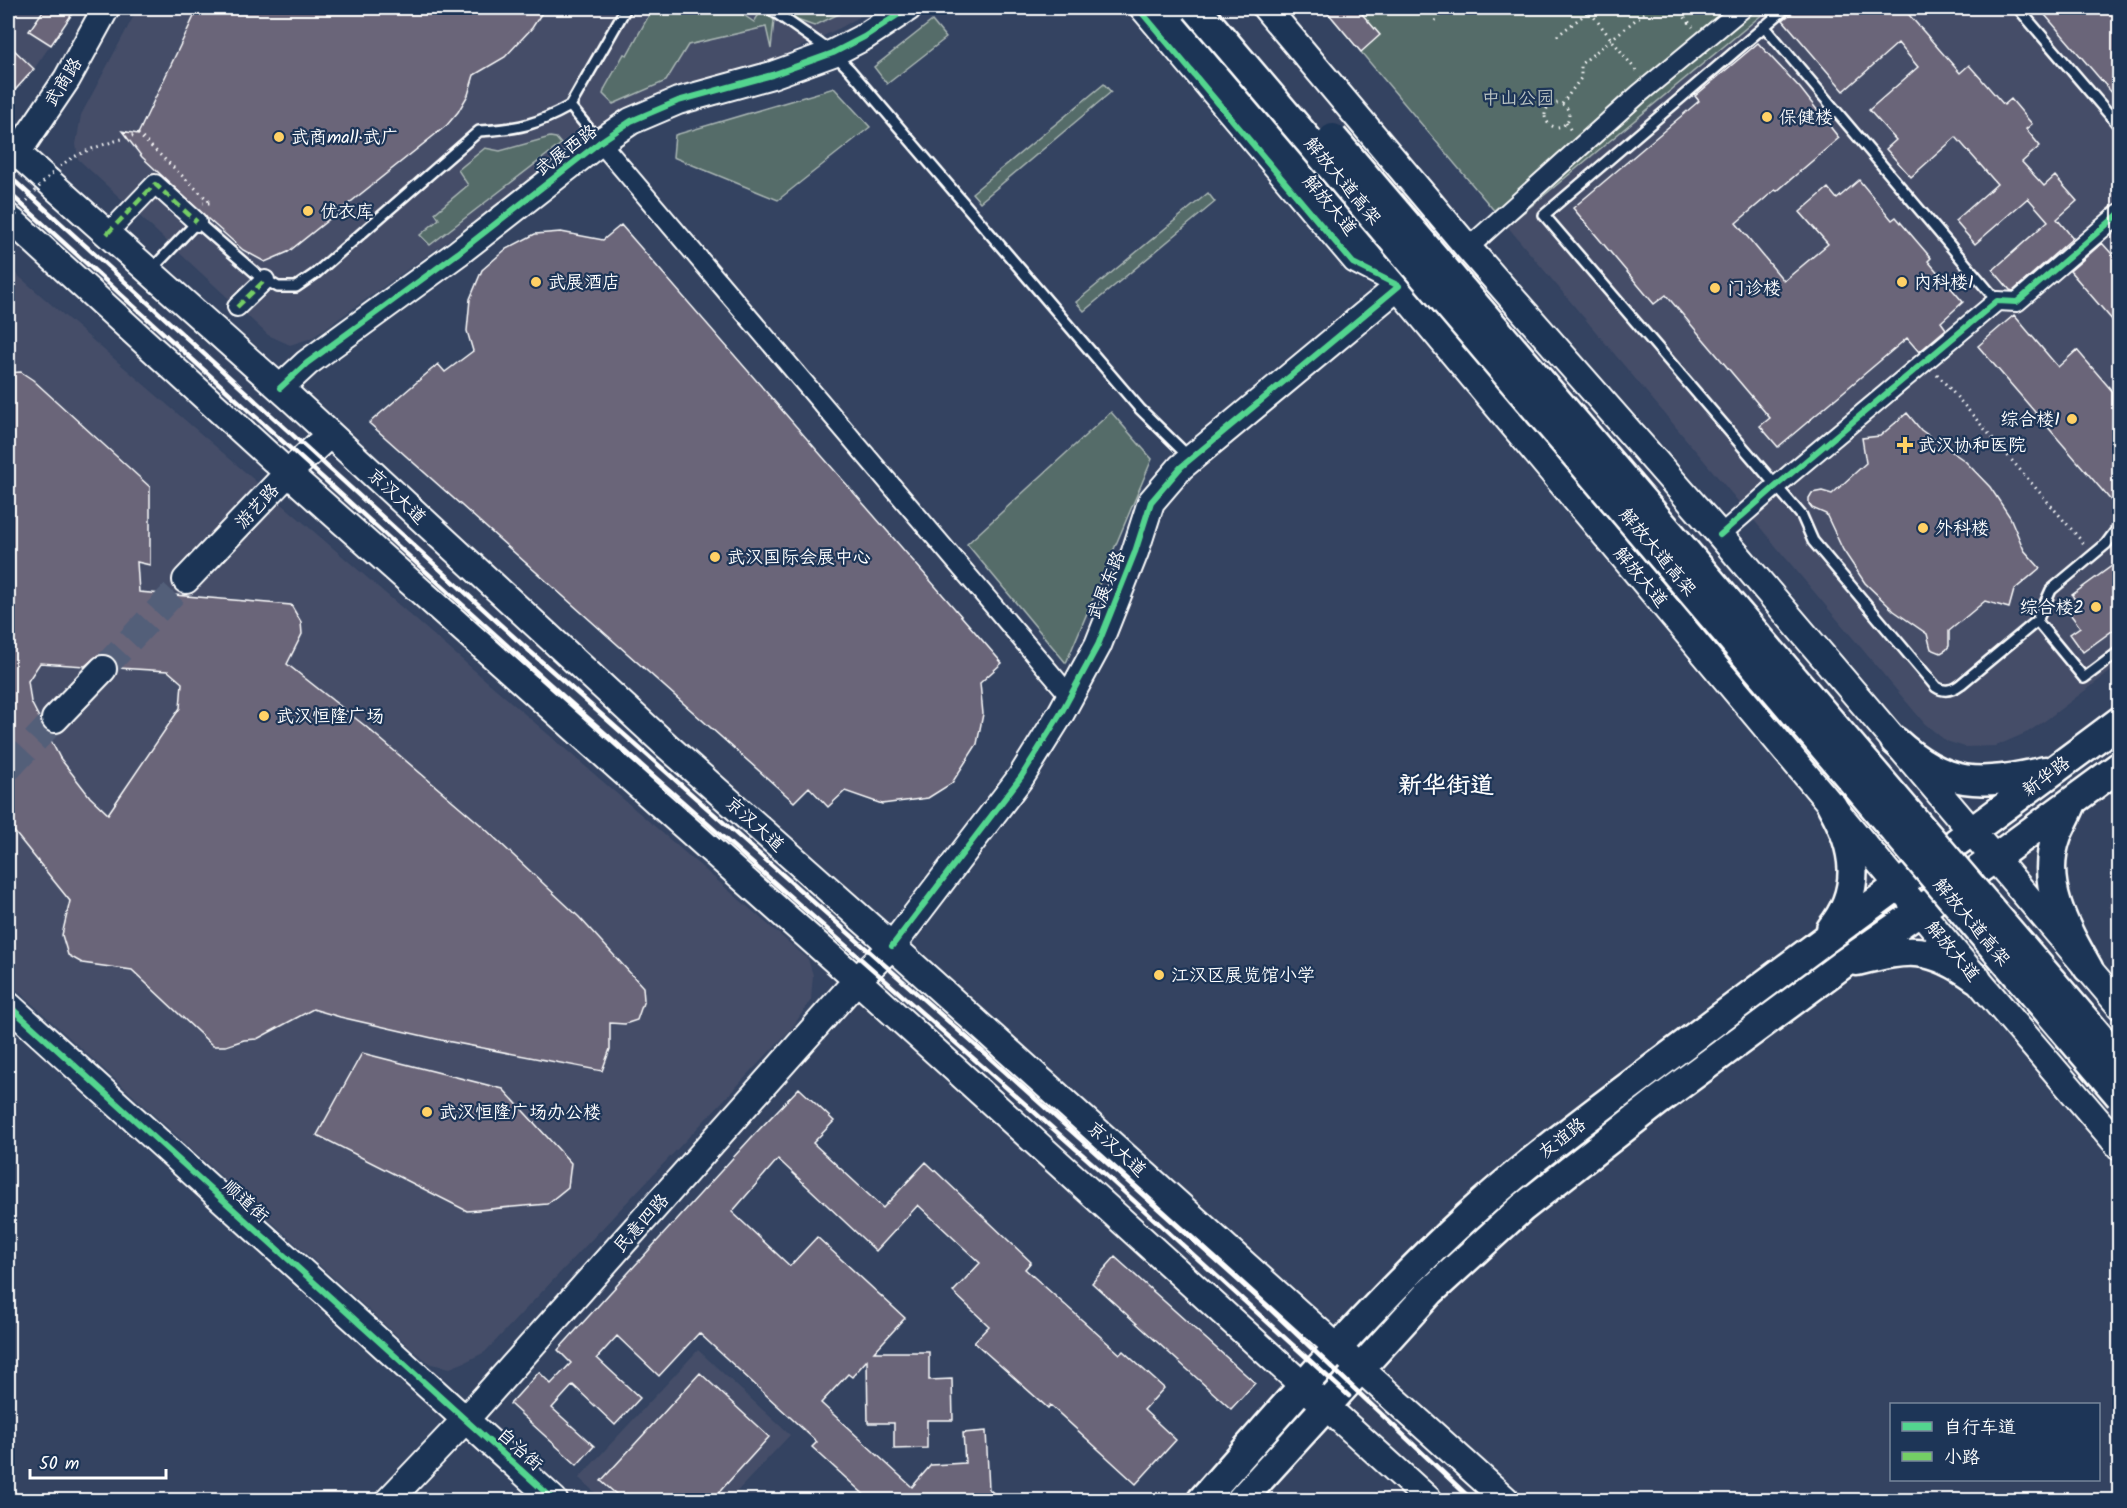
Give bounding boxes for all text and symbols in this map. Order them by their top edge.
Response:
street label: 武商路 [38,52,91,113]
park label: 中山公园 [1482,85,1554,114]
place label: 保健楼 [1779,104,1833,133]
marker: 保健楼 [1760,110,1774,124]
street label: 武展西路 [529,118,604,184]
place label: 武商mall·武广 [291,124,399,153]
marker: 武商mall·武广 [272,130,286,144]
street label: 解放大道高架 [1300,133,1386,229]
street label: 解放大道 [1299,170,1361,240]
place label: 优衣库 [320,198,374,227]
marker: 优衣库 [301,204,315,218]
place label: 武展酒店 [548,269,620,298]
place label: 内科楼1 [1914,269,1974,298]
marker: 武展酒店 [529,275,543,289]
place label: 门诊楼 [1727,275,1781,304]
marker: 内科楼1 [1895,275,1909,289]
marker: 门诊楼 [1708,281,1722,295]
place label: 综合楼1 [2000,406,2060,435]
marker: 综合楼1 [2065,412,2079,426]
place label: 武汉协和医院 [1918,432,2026,461]
marker: 武汉协和医院 [1896,436,1914,454]
street label: 京汉大道 [360,462,432,532]
street label: 游艺路 [229,477,287,537]
street label: 解放大道高架 [1615,504,1701,600]
place label: 外科楼 [1935,515,1989,544]
marker: 外科楼 [1916,521,1930,535]
street label: 解放大道 [1610,542,1672,612]
place label: 武汉国际会展中心 [727,544,871,573]
street label: 武展东路 [1080,547,1134,624]
marker: 武汉国际会展中心 [708,550,722,564]
place label: 综合楼2 [2020,594,2084,623]
marker: 综合楼2 [2089,600,2103,614]
place label: 武汉恒隆广场 [276,703,384,732]
marker: 武汉恒隆广场 [257,709,271,723]
street label: 新华路 [2017,749,2077,805]
district label: 新华街道 [1398,767,1494,806]
street label: 京汉大道 [718,790,790,860]
street label: 解放大道高架 [1929,874,2015,970]
street label: 解放大道 [1922,916,1984,986]
place label: 江汉区展览馆小学 [1171,962,1315,991]
marker: 江汉区展览馆小学 [1152,968,1166,982]
place label: 武汉恒隆广场办公楼 [439,1099,601,1128]
marker: 武汉恒隆广场办公楼 [420,1105,434,1119]
street label: 友谊路 [1533,1111,1593,1167]
street label: 京汉大道 [1080,1115,1152,1185]
street label: 顺道街 [215,1173,275,1231]
street label: 民意四路 [607,1188,677,1260]
legend [1890,1403,2100,1481]
text: 自行车道 [1944,1414,2016,1443]
street label: 自治街 [489,1421,549,1479]
scale bar [30,1442,166,1480]
text: 小路 [1944,1444,1980,1473]
text: 50 m [39,1450,79,1479]

